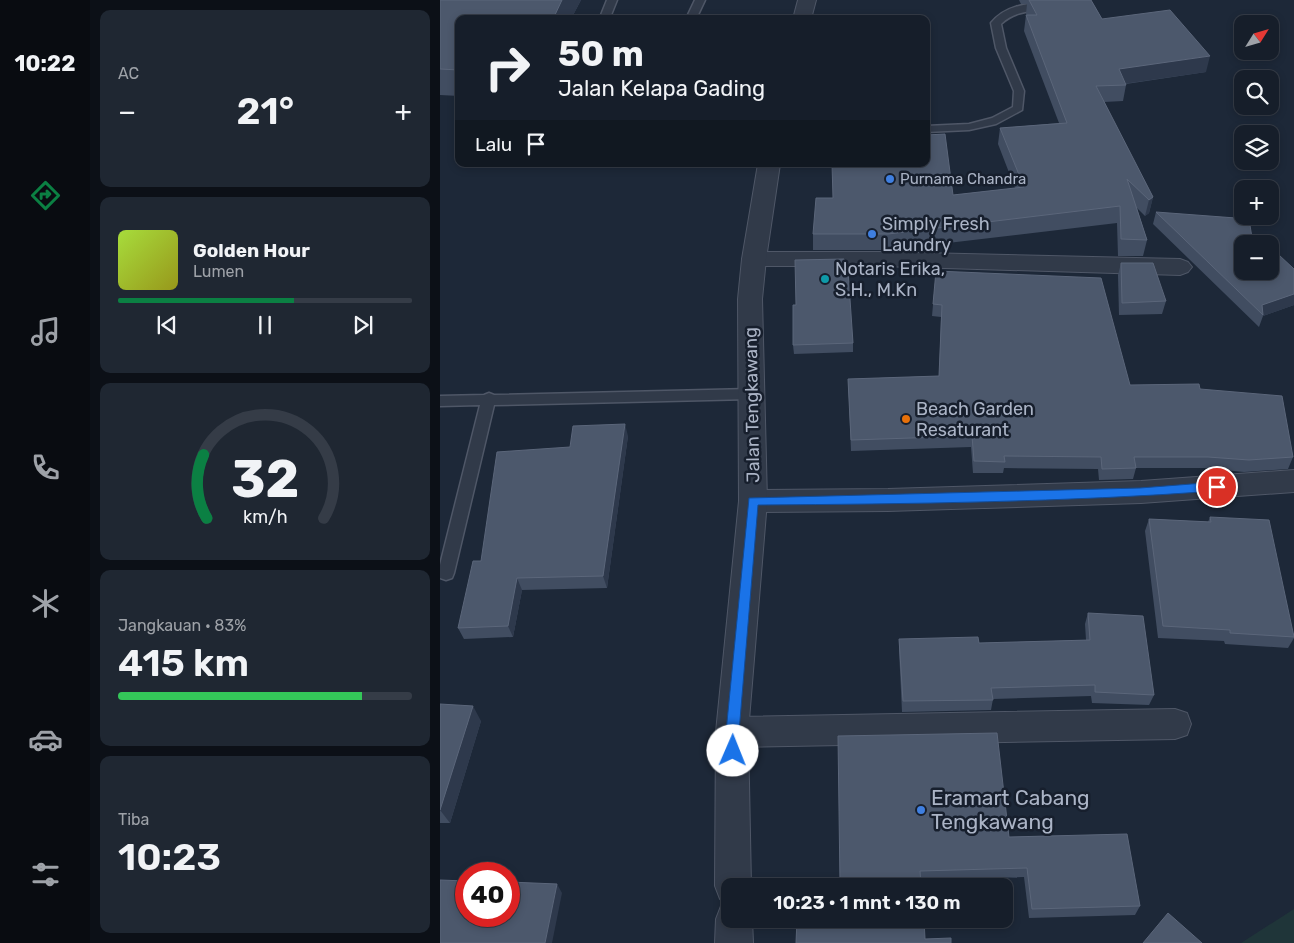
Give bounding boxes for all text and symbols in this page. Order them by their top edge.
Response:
north arrow [1234,15,1279,60]
map controls [1234,15,1279,280]
text: 50 m [558,33,644,75]
icon: right [475,35,540,100]
text: 10:22 [15,50,75,77]
text: AC [118,64,139,83]
button: search [1234,70,1279,115]
text: Jalan Kelapa Gading [558,75,765,102]
text: 21° [237,88,294,134]
text: − [118,95,136,128]
text: + [395,95,412,128]
button: layers [1234,125,1279,170]
icon: arrive [522,130,550,158]
text: Lalu [475,133,512,156]
place label: Purnama Chandra [900,170,1026,188]
marker: Purnama Chandra [884,173,896,185]
icon: directions [28,178,63,213]
button: + [1234,180,1279,225]
place label: Simply Fresh Laundry [882,213,990,256]
marker: Simply Fresh Laundry [866,228,878,240]
button: − [1234,235,1279,280]
text: Golden Hour [193,239,310,262]
place label: Notaris Erika, S.H., M.Kn [835,258,945,301]
text: Lumen [193,262,244,281]
marker: Notaris Erika, S.H., M.Kn [819,273,831,285]
icon: previous [153,311,181,339]
icon: pause [251,311,279,339]
icon: next [349,311,377,339]
icon: music [28,314,63,349]
street label: Jalan Tengkawang [740,327,764,483]
place label: Beach Garden Resaturant [916,398,1034,441]
marker: Beach Garden Resaturant [900,413,912,425]
text: 32 [231,448,299,510]
icon: phone [28,450,63,485]
pin [1196,466,1238,508]
icon: arrive [1203,473,1231,501]
text: km/h [243,506,287,527]
icon: climate [28,586,63,621]
text: Jangkauan · 83% [118,616,246,635]
text: 415 km [118,640,249,686]
icon: car [28,722,63,757]
position arrow [706,724,758,776]
place label: Eramart Cabang Tengkawang [931,785,1090,834]
marker: Eramart Cabang Tengkawang [915,804,927,816]
text: Tiba [118,810,149,829]
text: 10:23 [118,834,221,880]
icon: filters [28,857,63,892]
speed limit sign: 40 [455,862,520,927]
text: 10:23 · 1 mnt · 130 m [773,891,961,914]

